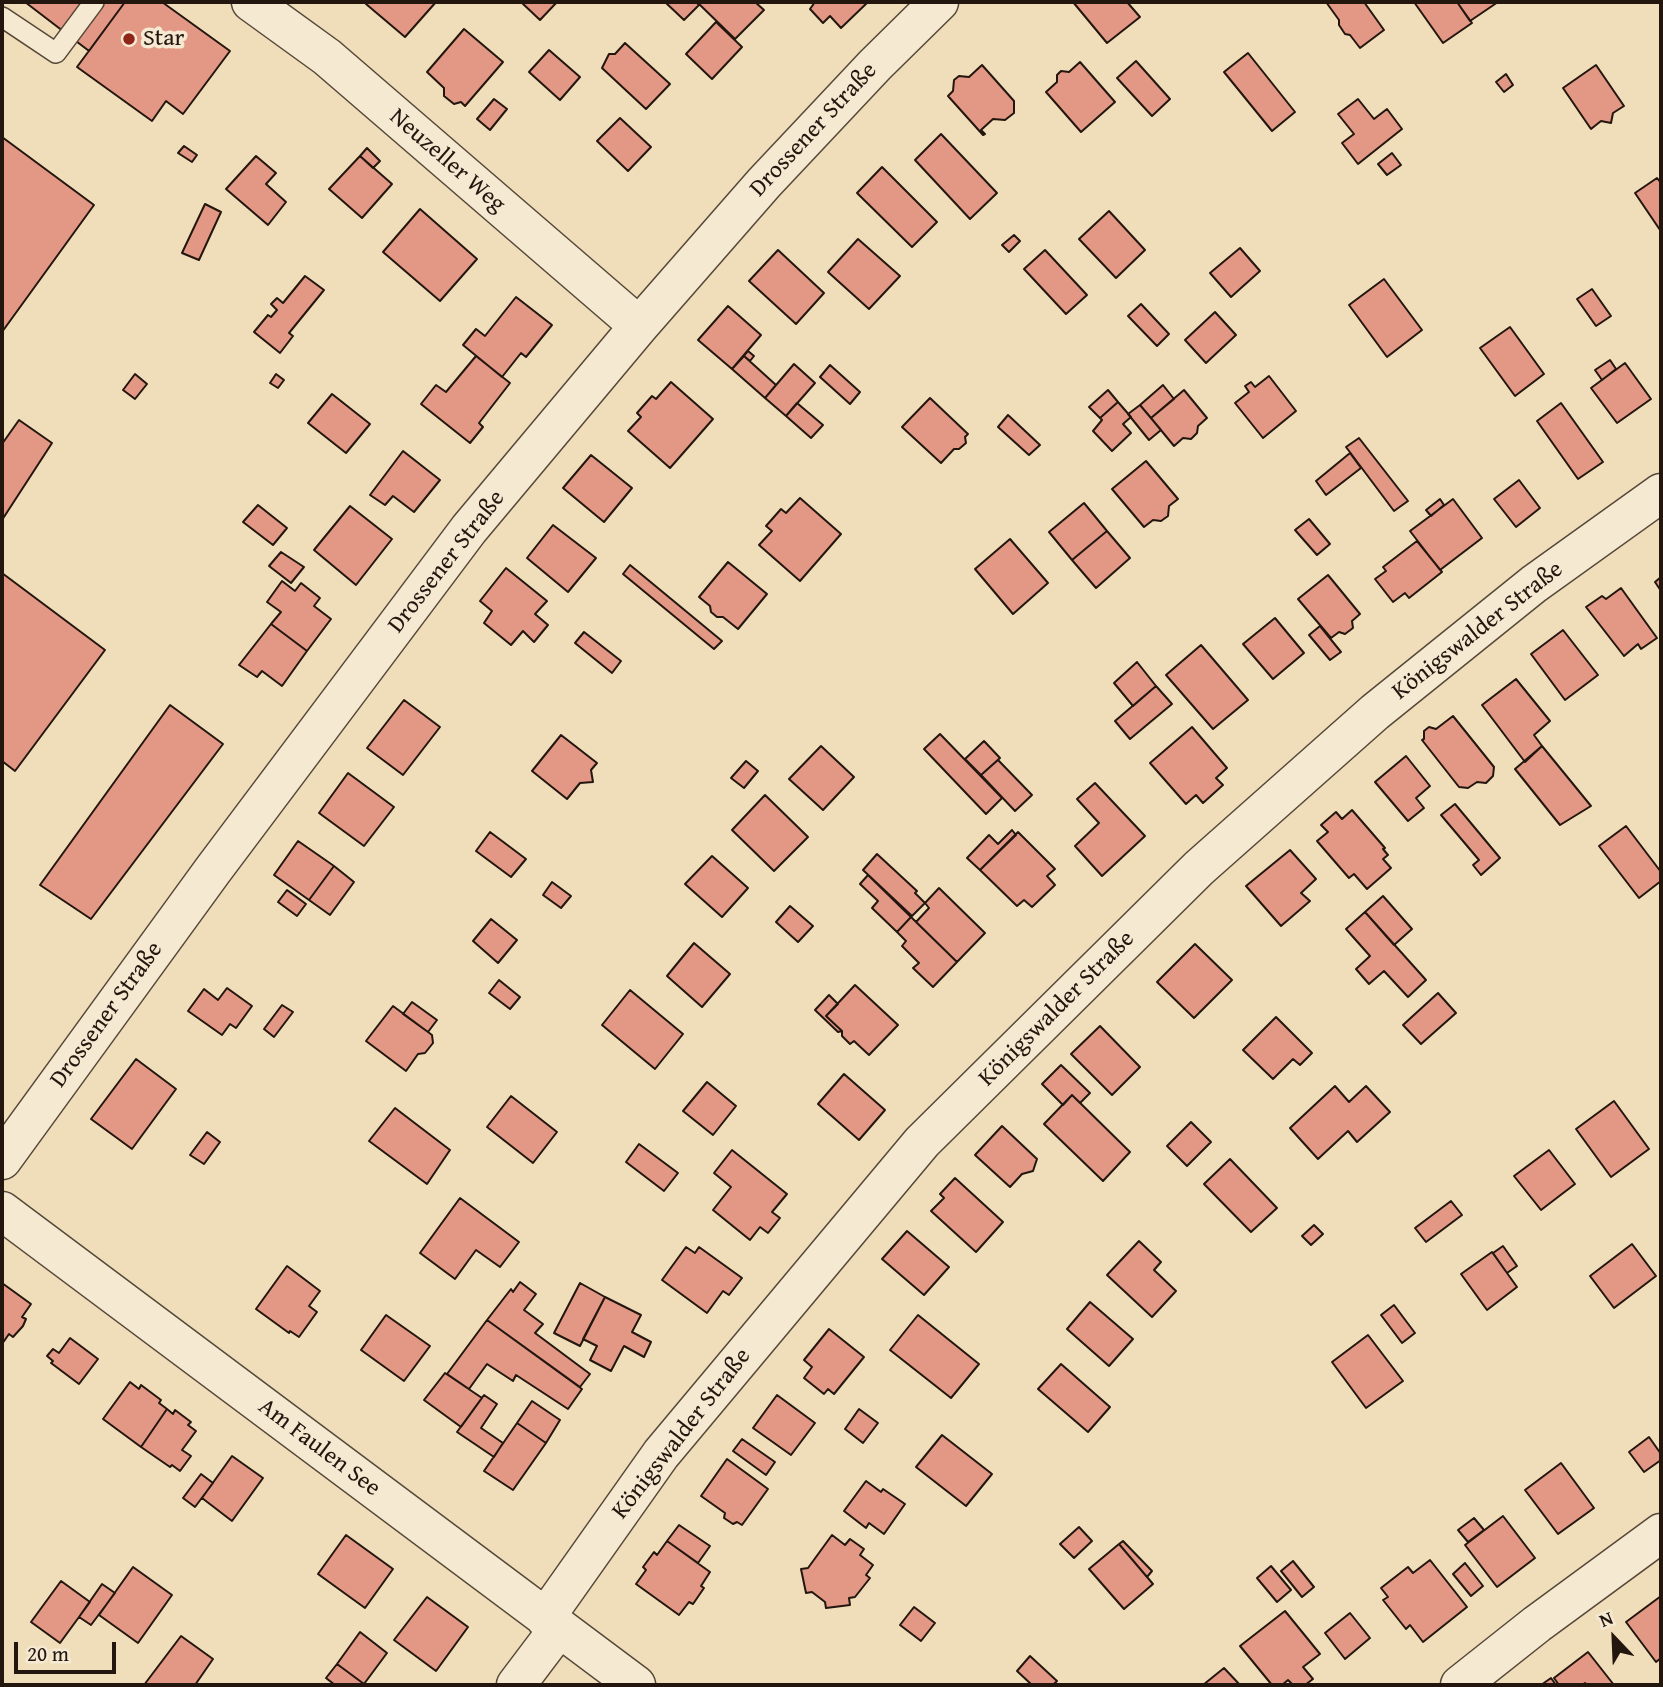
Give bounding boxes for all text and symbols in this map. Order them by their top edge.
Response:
place label: Star [143,25,184,53]
marker: Star [121,31,137,47]
street label: Drossener Straße [744,57,884,203]
street label: Neuzeller Weg [383,103,511,219]
street label: Drossener Straße [382,485,512,639]
street label: Königswalder Straße [1387,555,1569,707]
street label: Königswalder Straße [973,925,1141,1093]
street label: Drossener Straße [44,937,170,1093]
street label: Königswalder Straße [606,1343,758,1525]
street label: Am Faulen See [252,1393,386,1503]
north arrow [1579,1603,1649,1673]
text: N [1594,1603,1617,1634]
scale bar [18,1628,119,1672]
text: 20 m [27,1638,69,1669]

